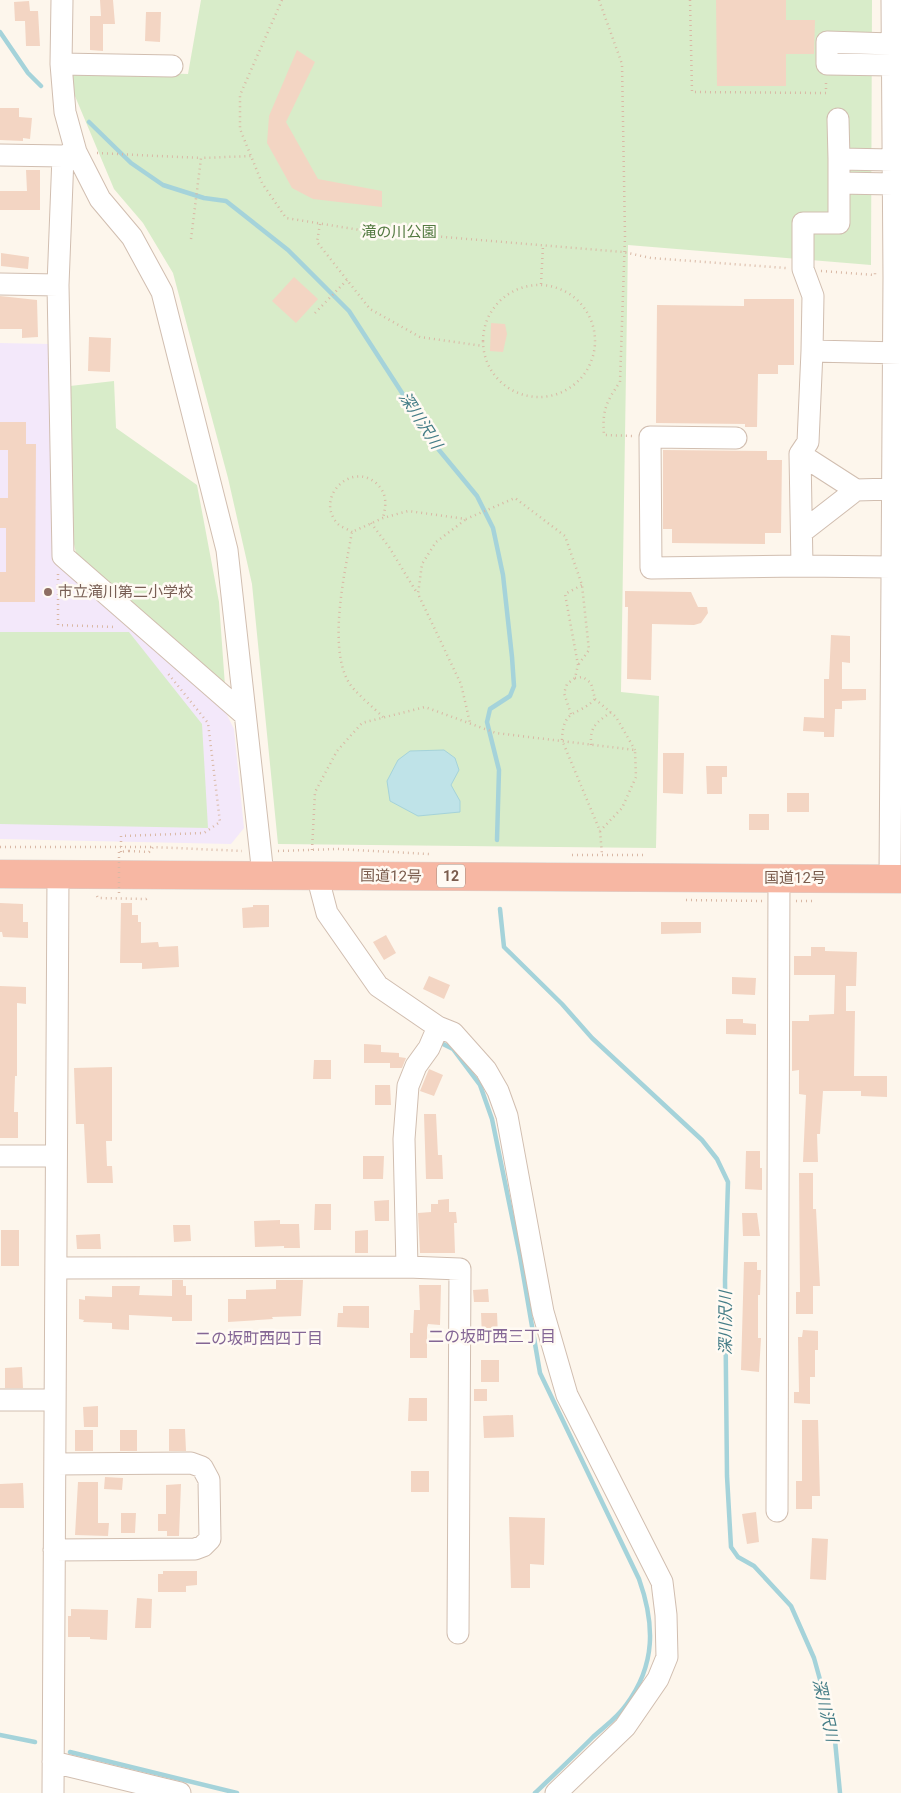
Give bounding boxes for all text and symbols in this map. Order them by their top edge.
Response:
park label: 滝の川公園 [361,223,437,241]
water label: 深川沢川 [395,388,447,454]
place label: 市立滝川第二小学校 [58,583,193,601]
marker: 市立滝川第二小学校 [42,586,54,598]
road number: 12 [437,864,465,888]
street label: 国道12号 [360,866,422,886]
street label: 国道12号 [764,869,826,887]
water label: 深川沢川 [716,1289,735,1355]
district label: 二の坂町西三丁目 [428,1327,556,1346]
district label: 二の坂町西四丁目 [195,1329,323,1348]
water label: 深川沢川 [809,1677,842,1745]

